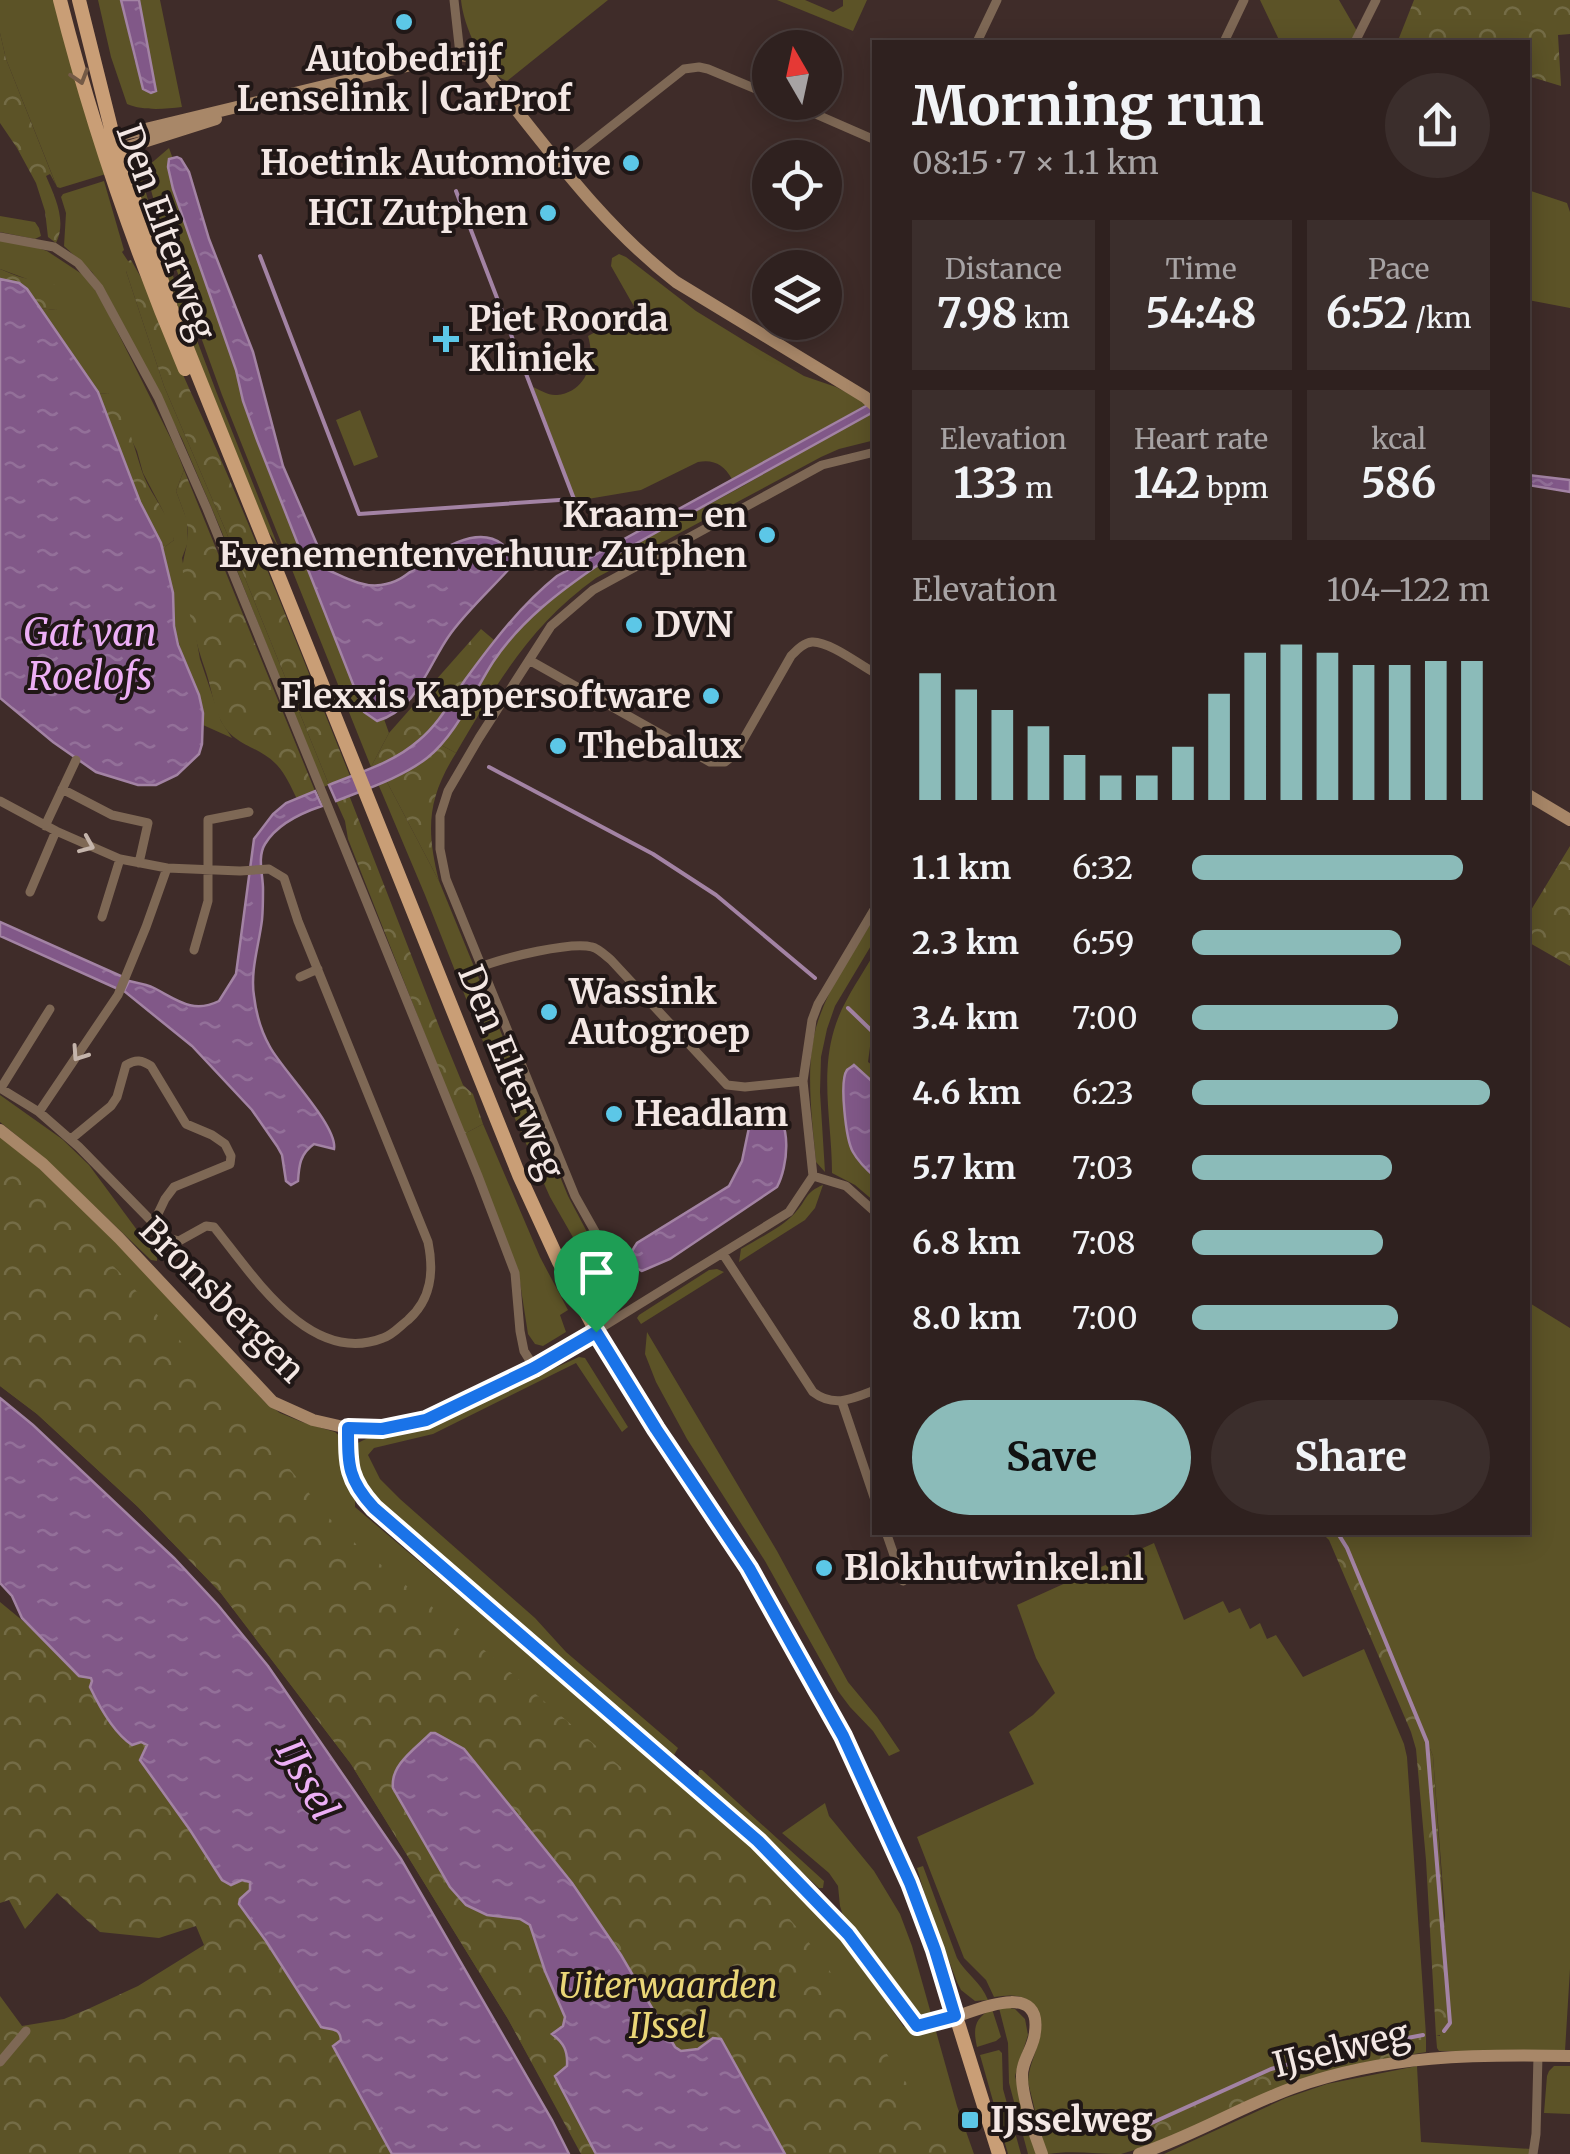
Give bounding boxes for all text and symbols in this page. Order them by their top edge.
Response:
marker: Autobedrijf Lenselink | CarProf [393,11,415,33]
north arrow [752,30,842,120]
map controls [752,30,842,340]
place label: Autobedrijf Lenselink | CarProf [237,37,573,121]
one-way arrow [68,68,89,85]
text: Morning run [912,71,1264,140]
button: share [1385,73,1490,178]
street label: Den Elterweg [107,118,225,346]
button: locate [752,140,842,230]
place label: Hoetink Automotive [260,141,611,185]
text: 08:15 · 7 × 1.1 km [912,143,1159,183]
marker: Hoetink Automotive [620,152,642,174]
place label: HCI Zutphen [308,191,528,235]
marker: HCI Zutphen [537,202,559,224]
button: layers [752,250,842,340]
text: Distance [945,251,1062,287]
text: Time [1165,251,1236,287]
text: Pace [1368,251,1429,287]
text: 7.98 [937,287,1018,339]
text: 54:48 [1145,287,1257,339]
text: 6:52 [1326,287,1408,339]
place label: Piet Roorda Kliniek [468,297,669,381]
text: km [1018,300,1070,336]
text: /km [1408,300,1472,336]
marker: Piet Roorda Kliniek [433,326,459,352]
text: Elevation [940,421,1067,457]
text: Heart rate [1134,421,1268,457]
text: kcal [1371,421,1426,457]
text: 133 [954,457,1019,509]
text: 142 [1133,457,1200,509]
text: 586 [1361,457,1436,509]
text: m [1019,470,1053,506]
text: bpm [1200,470,1269,506]
place label: Kraam- en Evenementenverhuur Zutphen [218,493,747,577]
marker: Kraam- en Evenementenverhuur Zutphen [756,524,778,546]
text: Elevation [912,570,1057,610]
text: 104–122 m [1327,570,1490,610]
place label: DVN [654,603,733,647]
water label: Gat van Roelofs [23,609,157,700]
marker: DVN [623,614,645,636]
place label: Flexxis Kappersoftware [280,674,691,718]
marker: Flexxis Kappersoftware [700,685,722,707]
place label: Thebalux [578,724,742,768]
marker: Thebalux [547,735,569,757]
one-way arrow [77,833,95,853]
text: 1.1 km [912,848,1011,888]
text: 6:32 [1072,848,1133,888]
text: 2.3 km [912,923,1019,963]
text: 6:59 [1072,923,1134,963]
street label: Den Elterweg [448,959,574,1185]
place label: Wassink Autogroep [568,970,750,1054]
text: 3.4 km [912,998,1019,1038]
text: 7:00 [1072,998,1138,1038]
marker: Wassink Autogroep [538,1001,560,1023]
one-way arrow [73,1043,91,1062]
text: 4.6 km [912,1073,1021,1113]
text: 6:23 [1072,1073,1134,1113]
place label: Headlam [634,1092,788,1136]
marker: Headlam [603,1103,625,1125]
text: 5.7 km [912,1148,1016,1188]
text: 7:03 [1072,1148,1134,1188]
street label: Bronsbergen [130,1208,314,1392]
text: 6.8 km [912,1223,1021,1263]
text: 7:08 [1072,1223,1136,1263]
pin [554,1230,639,1333]
icon: arrive [569,1245,624,1300]
text: 8.0 km [912,1298,1021,1338]
text: 7:00 [1072,1298,1138,1338]
button: Save [912,1400,1191,1515]
button: Share [1211,1400,1490,1515]
place label: Blokhutwinkel.nl [844,1546,1144,1590]
marker: Blokhutwinkel.nl [813,1557,835,1579]
water label: IJssel [266,1731,349,1828]
park label: Uiterwaarden IJssel [558,1964,778,2048]
street label: IJselweg [1268,2011,1414,2087]
place label: IJsselweg [990,2098,1153,2142]
marker: IJsselweg [959,2109,981,2131]

